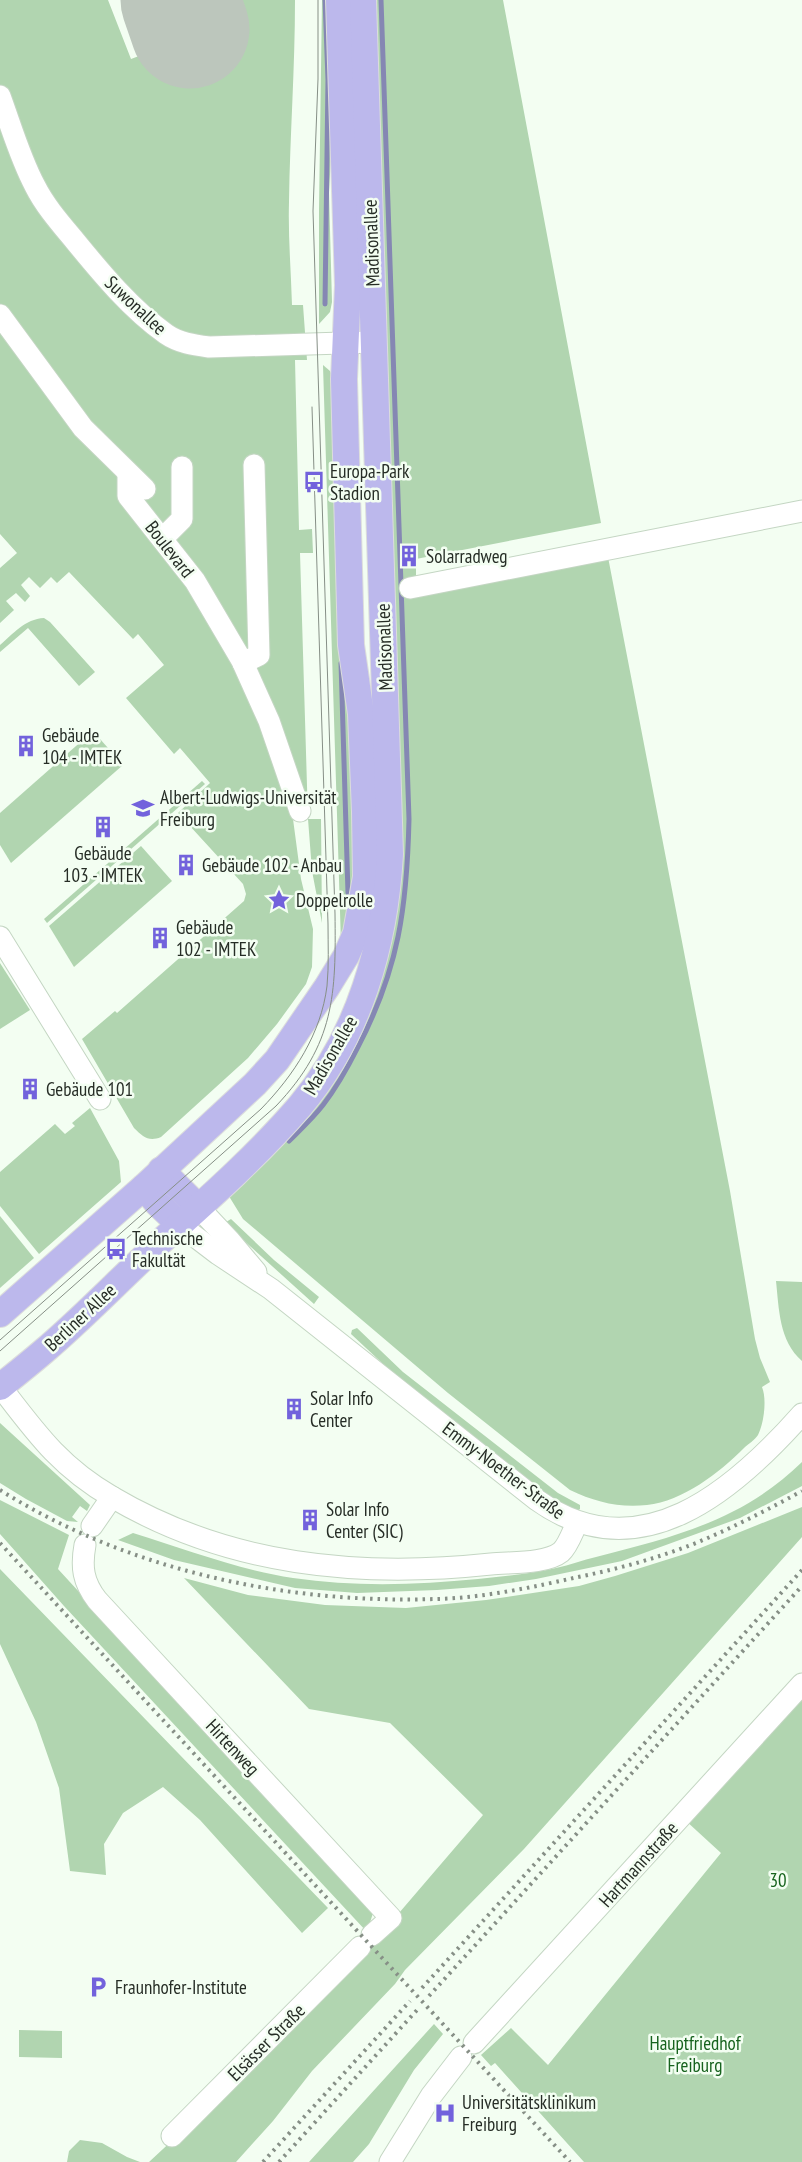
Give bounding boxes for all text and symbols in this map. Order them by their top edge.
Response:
street label: Madisonallee [357,199,385,287]
street label: Suwonallee [100,270,172,340]
place label: Europa-Park Stadion [330,459,410,505]
bus stop icon: Europa-Park Stadion [301,469,327,495]
street label: Boulevard [140,516,200,582]
building icon: Solarradweg [396,543,422,569]
place label: Solarradweg [426,544,508,568]
street label: Madisonallee [370,603,398,691]
place label: Gebäude 104 - IMTEK [42,723,122,769]
building icon: Gebäude 104 - IMTEK [13,733,39,759]
place label: Albert-Ludwigs-Universität Freiburg [160,785,337,831]
school or university icon: Albert-Ludwigs-Universität Freiburg [130,795,156,821]
building icon: Gebäude 103 - IMTEK [90,814,116,840]
place label: Gebäude 103 - IMTEK [63,841,143,887]
building icon: Gebäude 102 - Anbau [173,852,199,878]
place label: Gebäude 102 - Anbau [202,853,342,877]
place icon: Doppelrolle [266,887,292,913]
place label: Doppelrolle [296,888,373,912]
place label: Gebäude 102 - IMTEK [176,915,256,961]
building icon: Gebäude 102 - IMTEK [147,925,173,951]
street label: Madisonallee [298,1011,362,1099]
building icon: Gebäude 101 [17,1076,43,1102]
place label: Gebäude 101 [46,1077,133,1101]
place label: Technische Fakultät [132,1226,203,1272]
bus stop icon: Technische Fakultät [103,1236,129,1262]
street label: Berliner Allee [39,1278,121,1356]
place label: Solar Info Center [310,1386,373,1432]
building icon: Solar Info Center [281,1396,307,1422]
street label: Emmy-Noether-Straße [438,1416,570,1524]
place label: Solar Info Center (SIC) [326,1497,403,1543]
building icon: Solar Info Center (SIC) [297,1507,323,1533]
street label: Hirtenweg [201,1714,265,1780]
street label: Hartmannstraße [593,1816,683,1912]
park label: 30 [769,1868,787,1892]
parking icon: Fraunhofer-Institute [85,1974,111,2000]
place label: Fraunhofer-Institute [115,1975,247,1999]
street label: Elsässer Straße [222,1998,310,2086]
park label: Hauptfriedhof Freiburg [649,2031,742,2077]
place label: Universitätsklinikum Freiburg [462,2090,596,2136]
hospital icon: Universitätsklinikum Freiburg [432,2100,458,2126]

